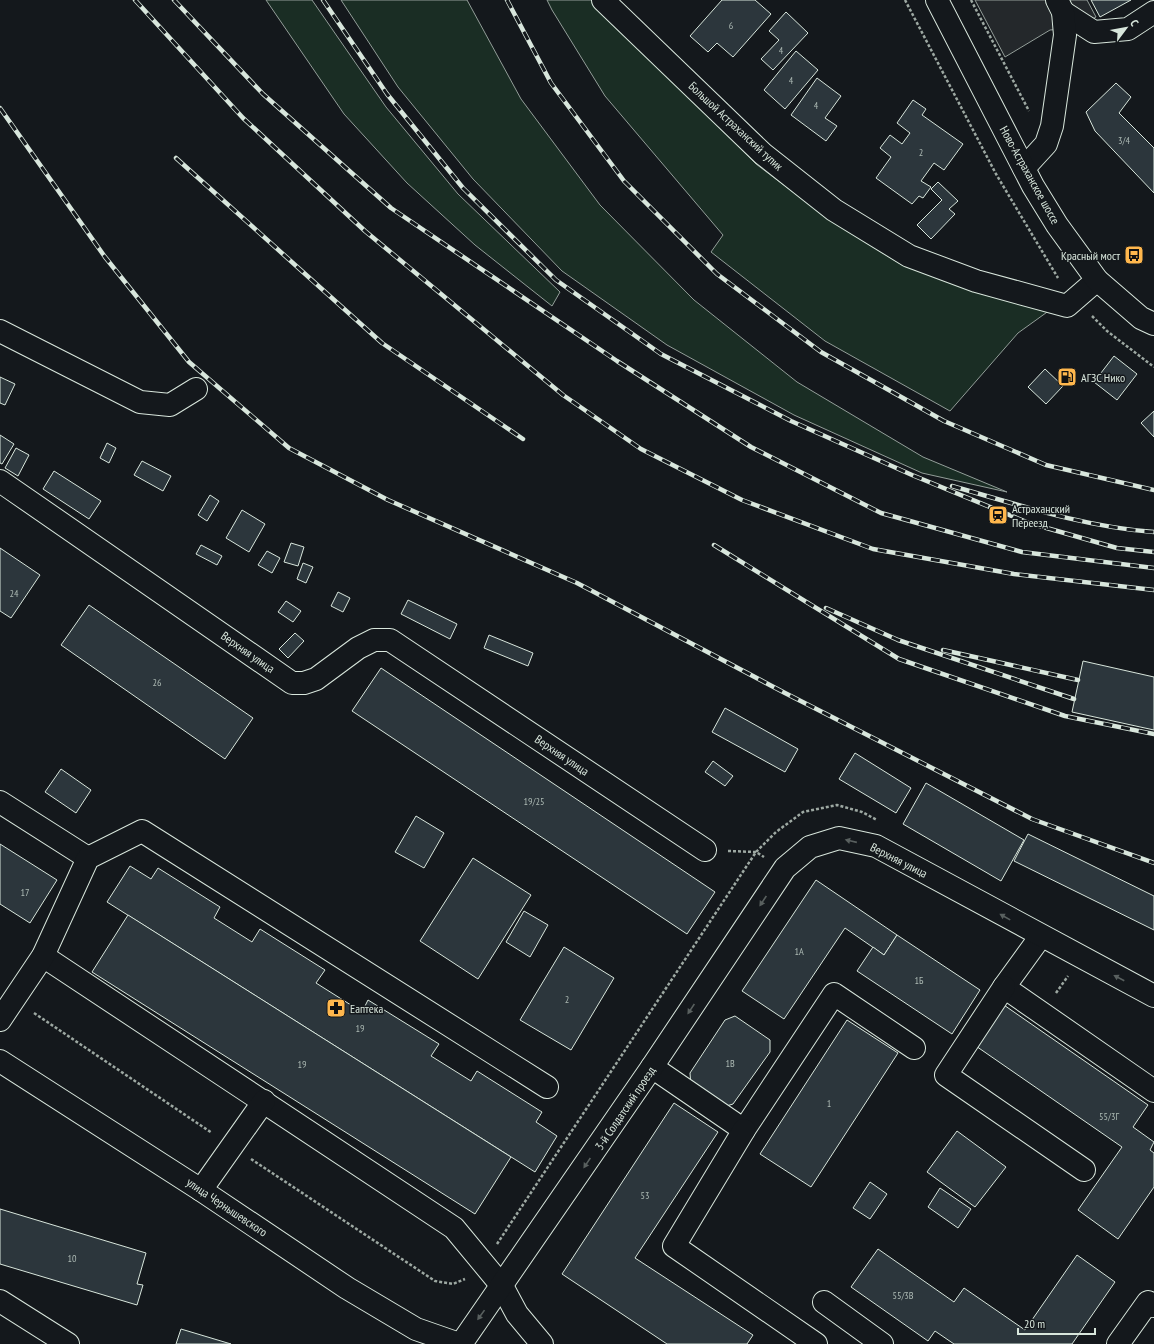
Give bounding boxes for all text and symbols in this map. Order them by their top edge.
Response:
north arrow [1106,8,1146,48]
text: С [1127,17,1142,29]
house number: 6 [729,19,734,32]
house number: 4 [779,44,784,57]
house number: 4 [789,74,794,87]
street label: Большой Астраханский тупик [686,78,787,174]
house number: 4 [814,99,819,112]
street label: Ново-Астраханское шоссе [997,123,1063,227]
house number: 3/4 [1118,134,1130,147]
house number: 2 [919,146,923,159]
bus stop icon: Красный мост [1123,244,1145,266]
place label: Красный мост [1061,248,1120,263]
fuel station icon: АГЗС Нико [1056,366,1078,388]
place label: АГЗС Нико [1081,370,1125,385]
place label: Астраханский Переезд [1012,501,1070,530]
station icon: Астраханский Переезд [987,504,1009,526]
house number: 24 [10,587,19,600]
street label: Верхняя улица [218,628,278,676]
house number: 26 [153,676,162,689]
street label: Верхняя улица [532,731,592,779]
house number: 19/25 [524,795,544,808]
one-way arrow [845,837,857,843]
street label: Верхняя улица [868,839,930,881]
house number: 17 [21,886,30,899]
one-way arrow [759,896,767,906]
one-way arrow [999,913,1011,920]
house number: 1А [794,945,804,958]
house number: 1Б [915,974,924,987]
one-way arrow [1114,975,1125,981]
house number: 2 [565,993,569,1006]
pharmacy icon: Еаптека [325,997,347,1019]
place label: Еаптека [350,1001,383,1016]
one-way arrow [687,1004,695,1014]
house number: 19 [356,1022,365,1035]
house number: 1В [725,1057,735,1070]
house number: 19 [298,1058,307,1071]
street label: 3-й Солдатский проезд [591,1063,659,1153]
house number: 1 [827,1097,831,1110]
house number: 55/3Г [1099,1110,1119,1123]
one-way arrow [583,1158,591,1168]
street label: улица Чернышевского [184,1174,270,1240]
house number: 53 [641,1189,650,1202]
house number: 10 [68,1252,77,1265]
house number: 55/3В [892,1289,914,1302]
one-way arrow [477,1310,485,1320]
scale bar [1018,1310,1095,1336]
text: 20 m [1024,1316,1045,1331]

